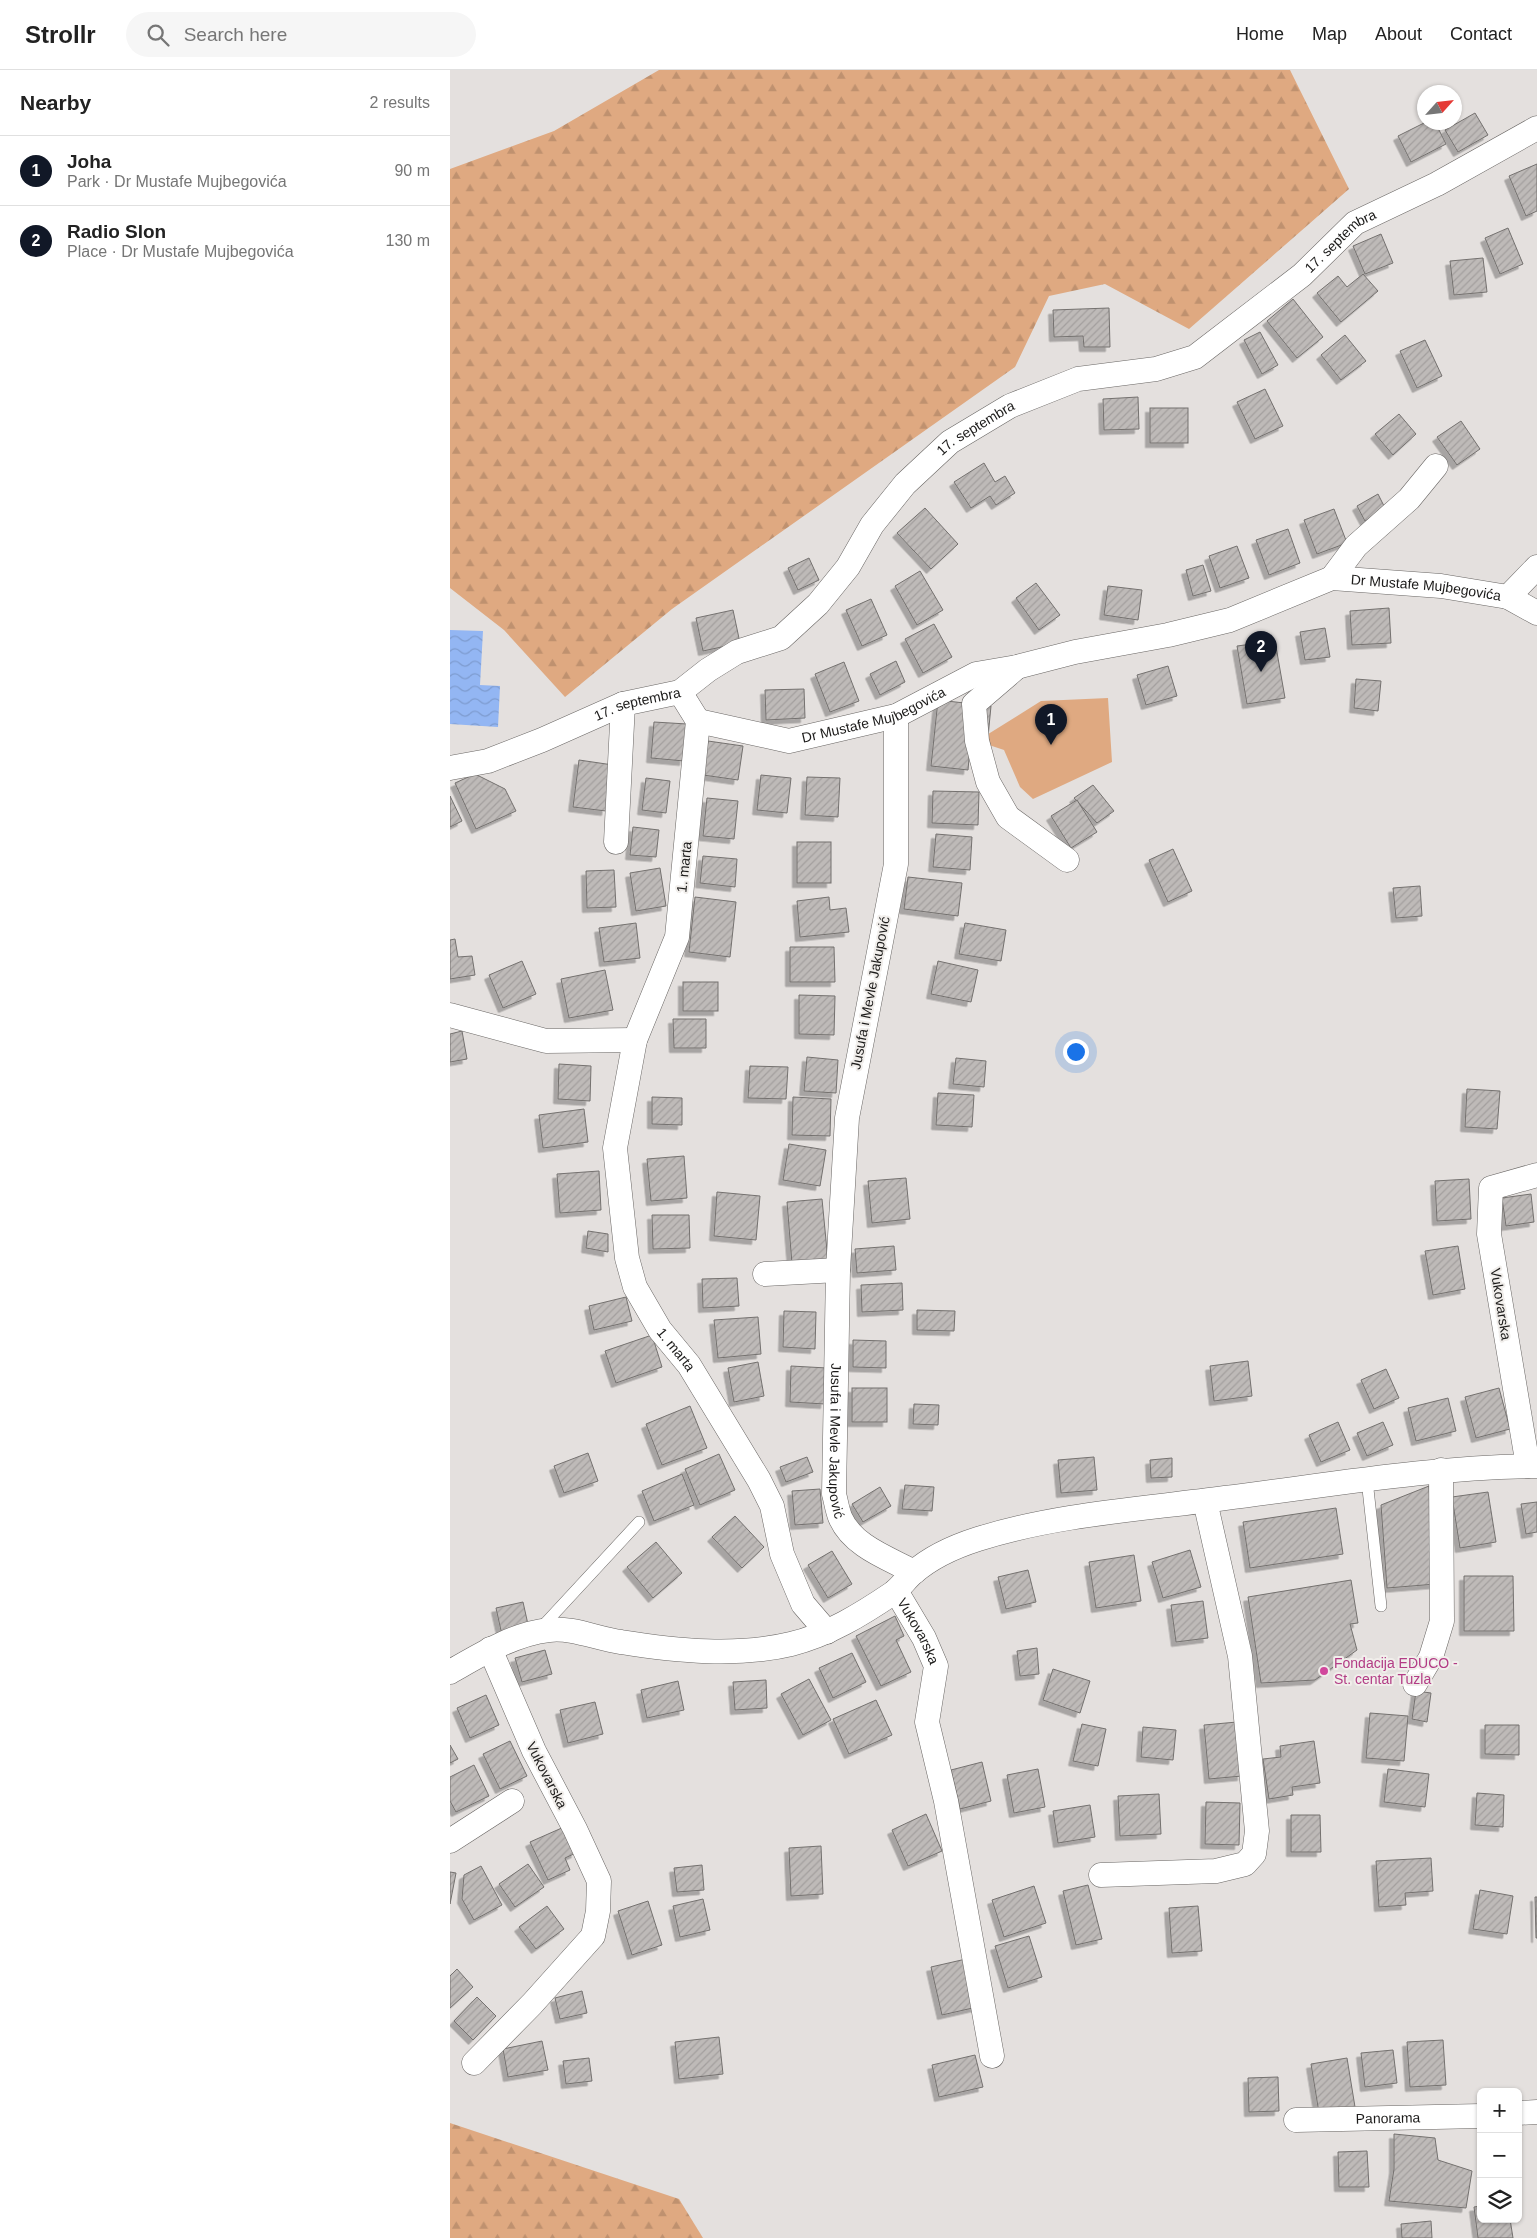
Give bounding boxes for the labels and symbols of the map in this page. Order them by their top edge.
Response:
north arrow [1417,85,1462,130]
street label: 17. septembra [1301,206,1379,276]
street label: 17. septembra [933,397,1017,459]
street label: Dr Mustafe Mujbegovića [1350,571,1502,604]
pin: 2 [1245,631,1277,672]
street label: Dr Mustafe Mujbegovića [800,683,948,746]
street label: 17. septembra [591,684,682,724]
pin: 1 [1035,704,1067,745]
street label: 1. marta [673,840,695,893]
street label: Jusufa i Mevle Jakupović [847,915,893,1071]
your location [1063,1039,1089,1065]
street label: Vukovarska [1487,1267,1515,1341]
street label: 1. marta [654,1325,699,1374]
street label: Jusufa i Mevle Jakupović [826,1363,848,1521]
street label: Vukovarska [894,1595,942,1667]
place label: Fondacija EDUCO - St. centar Tuzla [1334,1655,1458,1687]
marker: Fondacija EDUCO - St. centar Tuzla [1318,1665,1330,1677]
street label: Vukovarska [523,1739,571,1811]
street label: Panorama [1355,2109,1421,2127]

